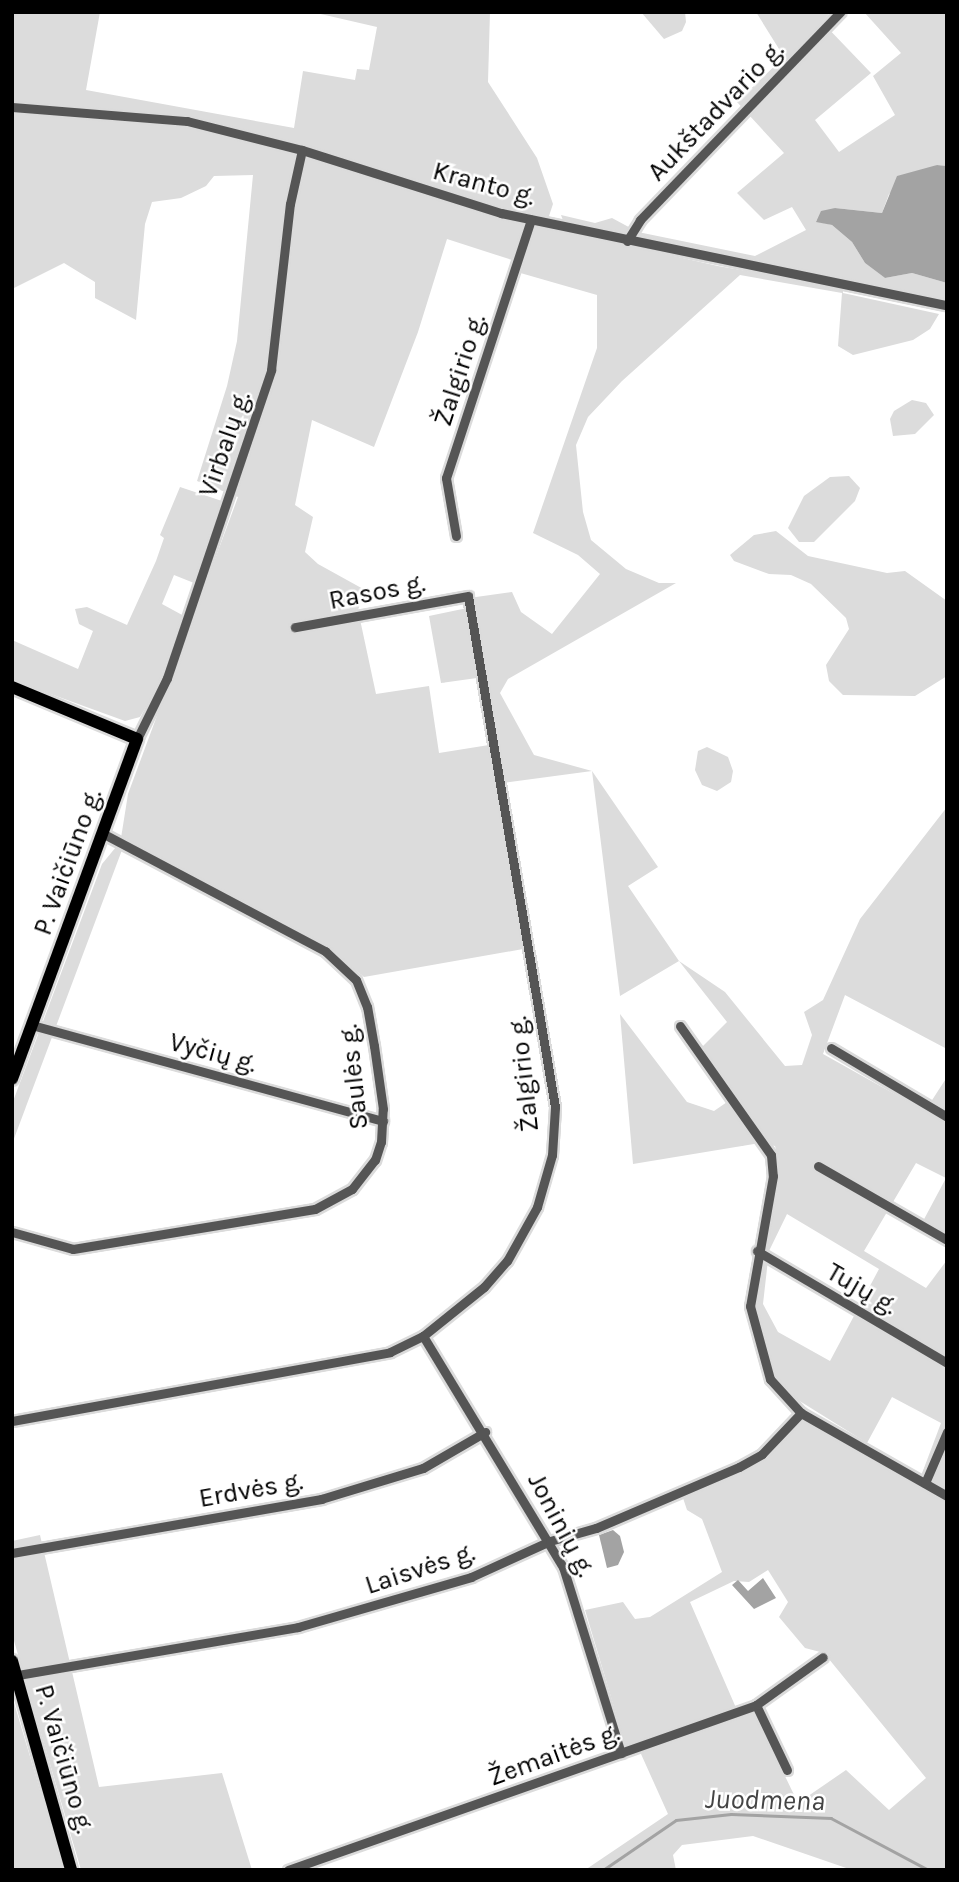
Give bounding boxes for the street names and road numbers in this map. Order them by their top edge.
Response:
street label: Aukštadvario g. [641,34,791,188]
street label: Kranto g. [429,155,539,213]
street label: Žalgirio g. [427,310,493,430]
street label: Virbalų g. [192,387,258,501]
street label: Rasos g. [326,567,428,617]
street label: P. Vaičiūno g. [27,785,109,939]
street label: Žalgirio g. [502,1015,546,1133]
street label: Saulės g. [333,1023,375,1131]
street label: Vyčių g. [166,1026,260,1080]
street label: Tujų g. [821,1256,903,1322]
street label: Erdvės g. [197,1466,305,1514]
street label: Joninių g. [521,1468,601,1582]
street label: Laisvės g. [361,1537,479,1601]
street label: P. Vaičiūno g. [28,1681,100,1837]
street label: Žemaitės g. [484,1717,624,1793]

